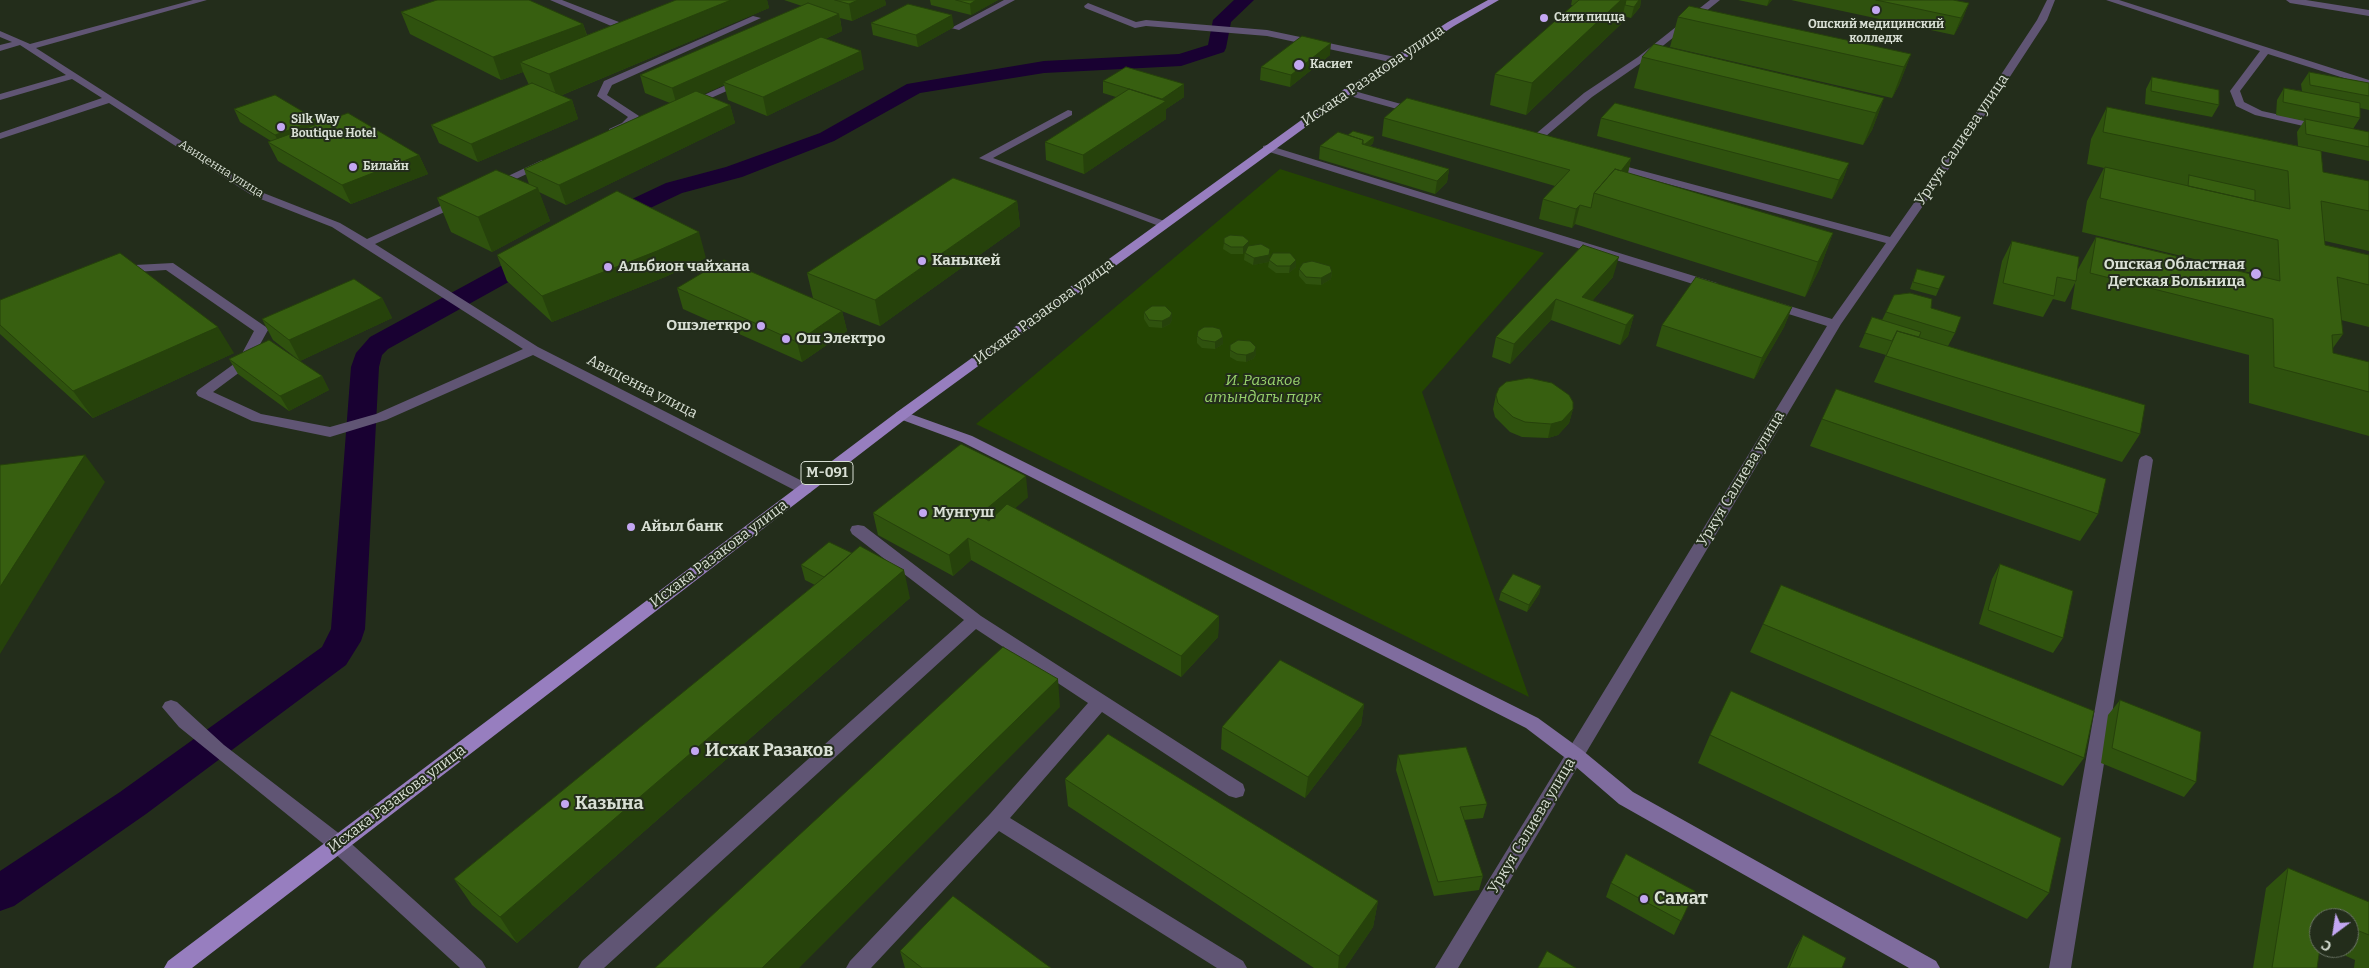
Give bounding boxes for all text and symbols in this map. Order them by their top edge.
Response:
marker: Ошский медицинский колледж [1870,4,1882,16]
place label: Сити пицца [1554,11,1625,25]
marker: Сити пицца [1538,12,1550,24]
place label: Ошский медицинский колледж [1808,18,1944,46]
street label: Исхака Разакова улица [1298,22,1448,130]
marker: Касиет [1292,58,1306,72]
place label: Касиет [1310,58,1352,72]
street label: Уркуя Салиева улица [1911,71,2013,209]
place label: Silk Way Boutique Hotel [291,113,376,141]
marker: Silk Way Boutique Hotel [275,121,287,133]
street label: Авиценна улица [176,137,266,201]
place label: Билайн [363,160,409,174]
marker: Билайн [347,161,359,173]
place label: Каныкей [932,252,1001,270]
marker: Каныкей [916,255,928,267]
street label: Исхака Разакова улица [971,255,1117,369]
place label: Ошская Областная Детская Больница [2104,256,2245,291]
place label: Альбион чайхана [618,258,750,276]
marker: Альбион чайхана [602,261,614,273]
marker: Ошская Областная Детская Больница [2249,267,2263,281]
place label: Ошэлеткро [666,317,751,335]
marker: Ошэлеткро [755,320,767,332]
place label: Ош Электро [796,330,885,348]
marker: Ош Электро [780,333,792,345]
street label: Авиценна улица [584,351,700,423]
park label: И. Разаков атындагы парк [1205,372,1321,407]
street label: Уркуя Салиева улица [1693,408,1789,550]
road number: М-091 [801,462,853,484]
street label: Исхака Разакова улица [647,496,791,612]
place label: Мунгуш [933,504,994,522]
marker: Мунгуш [917,507,929,519]
place label: Айыл банк [641,518,723,536]
marker: Айыл банк [625,521,637,533]
place label: Исхак Разаков [705,740,833,762]
street label: Исхака Разакова улица [325,741,469,857]
marker: Исхак Разаков [689,745,701,757]
street label: Уркуя Салиева улица [1484,755,1580,897]
place label: Казына [575,793,644,815]
marker: Казына [559,798,571,810]
place label: Самат [1654,888,1708,910]
marker: Самат [1638,893,1650,905]
north arrow [2309,908,2359,958]
text: С [2318,936,2335,955]

